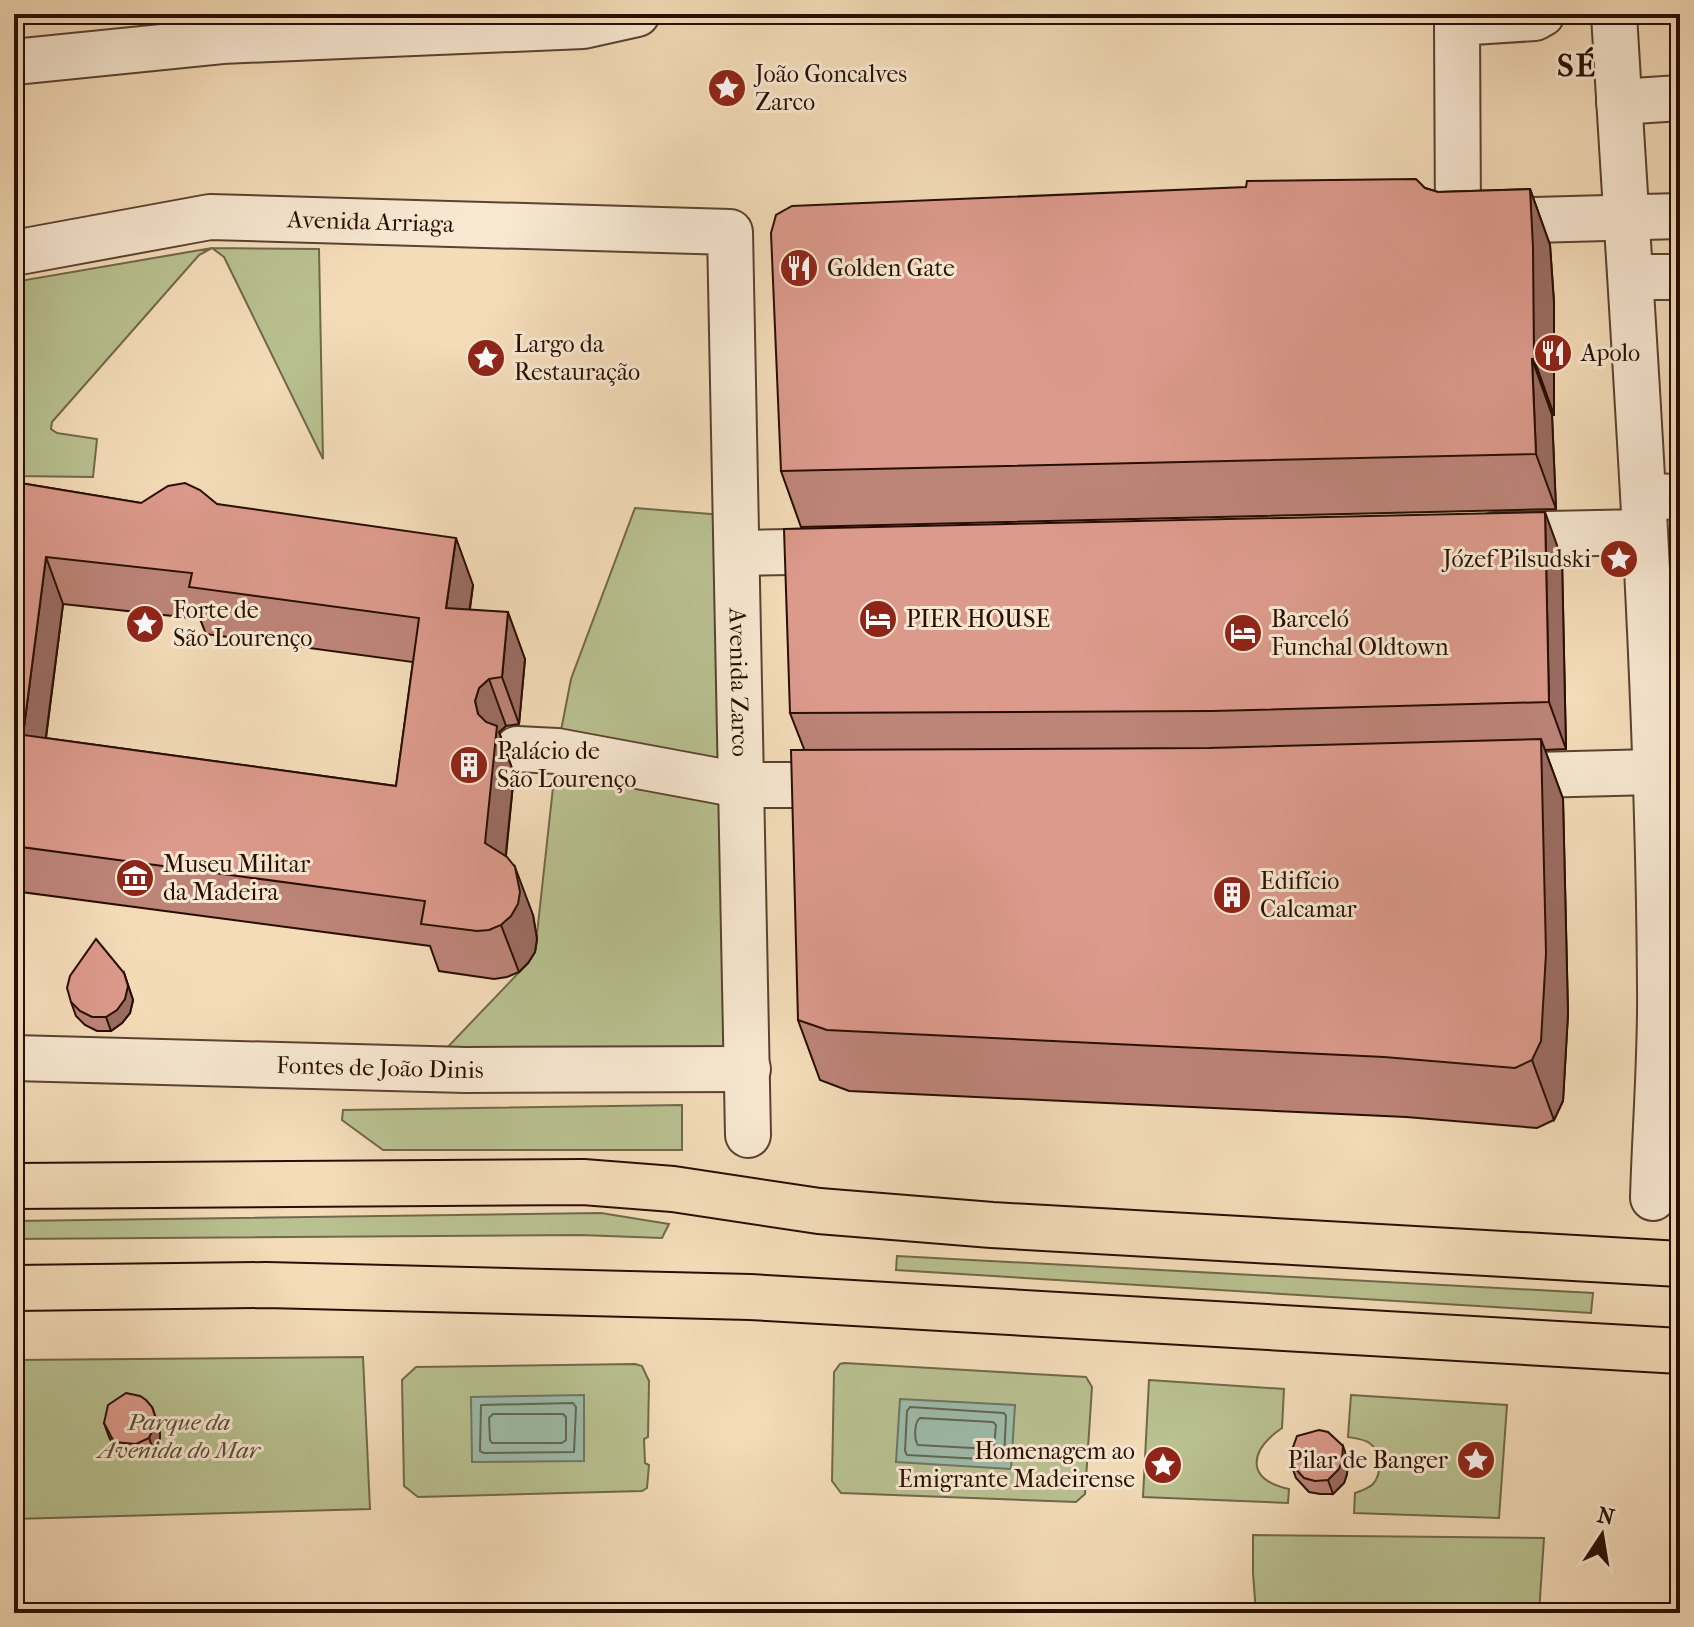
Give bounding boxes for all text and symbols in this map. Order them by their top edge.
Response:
district label: SÉ [1557,46,1597,84]
place label: João Goncalves Zarco [753,60,907,116]
place icon: João Goncalves Zarco [706,67,748,109]
street label: Avenida Arriaga [286,205,455,238]
restaurant icon: Golden Gate [778,247,820,289]
place label: Golden Gate [827,254,955,282]
place label: Largo da Restauração [514,330,640,387]
restaurant icon: Apolo [1532,332,1574,374]
place icon: Largo da Restauração [465,337,507,379]
place label: Apolo [1580,339,1640,367]
place icon: Józef Pilsudski [1598,538,1640,580]
place label: Józef Pilsudski [1441,545,1591,573]
place label: Forte de São Lourenço [173,596,312,653]
hotel icon: PIER HOUSE [857,598,899,640]
place icon: Forte de São Lourenço [124,603,166,645]
place label: PIER HOUSE [906,605,1050,633]
place label: Barceló Funchal Oldtown [1271,605,1449,661]
street label: Avenida Zarco [723,607,754,757]
hotel icon: Barceló Funchal Oldtown [1222,612,1264,654]
place label: Palácio de São Lourenço [497,737,636,794]
building icon: Palácio de São Lourenço [448,744,490,786]
place label: Museu Militar da Madeira [163,850,311,906]
museum icon: Museu Militar da Madeira [114,857,156,899]
place label: Edifício Calcamar [1260,867,1357,923]
building icon: Edifício Calcamar [1211,874,1253,916]
street label: Fontes de João Dinis [276,1051,484,1084]
park label: Parque da Avenida do Mar [95,1408,262,1464]
place label: Homenagem ao Emigrante Madeirense [898,1437,1135,1493]
place icon: Pilar de Banger [1455,1439,1497,1481]
place icon: Homenagem ao Emigrante Madeirense [1142,1444,1184,1486]
place label: Pilar de Banger [1288,1446,1449,1474]
north arrow [1562,1495,1642,1575]
text: N [1595,1502,1617,1531]

